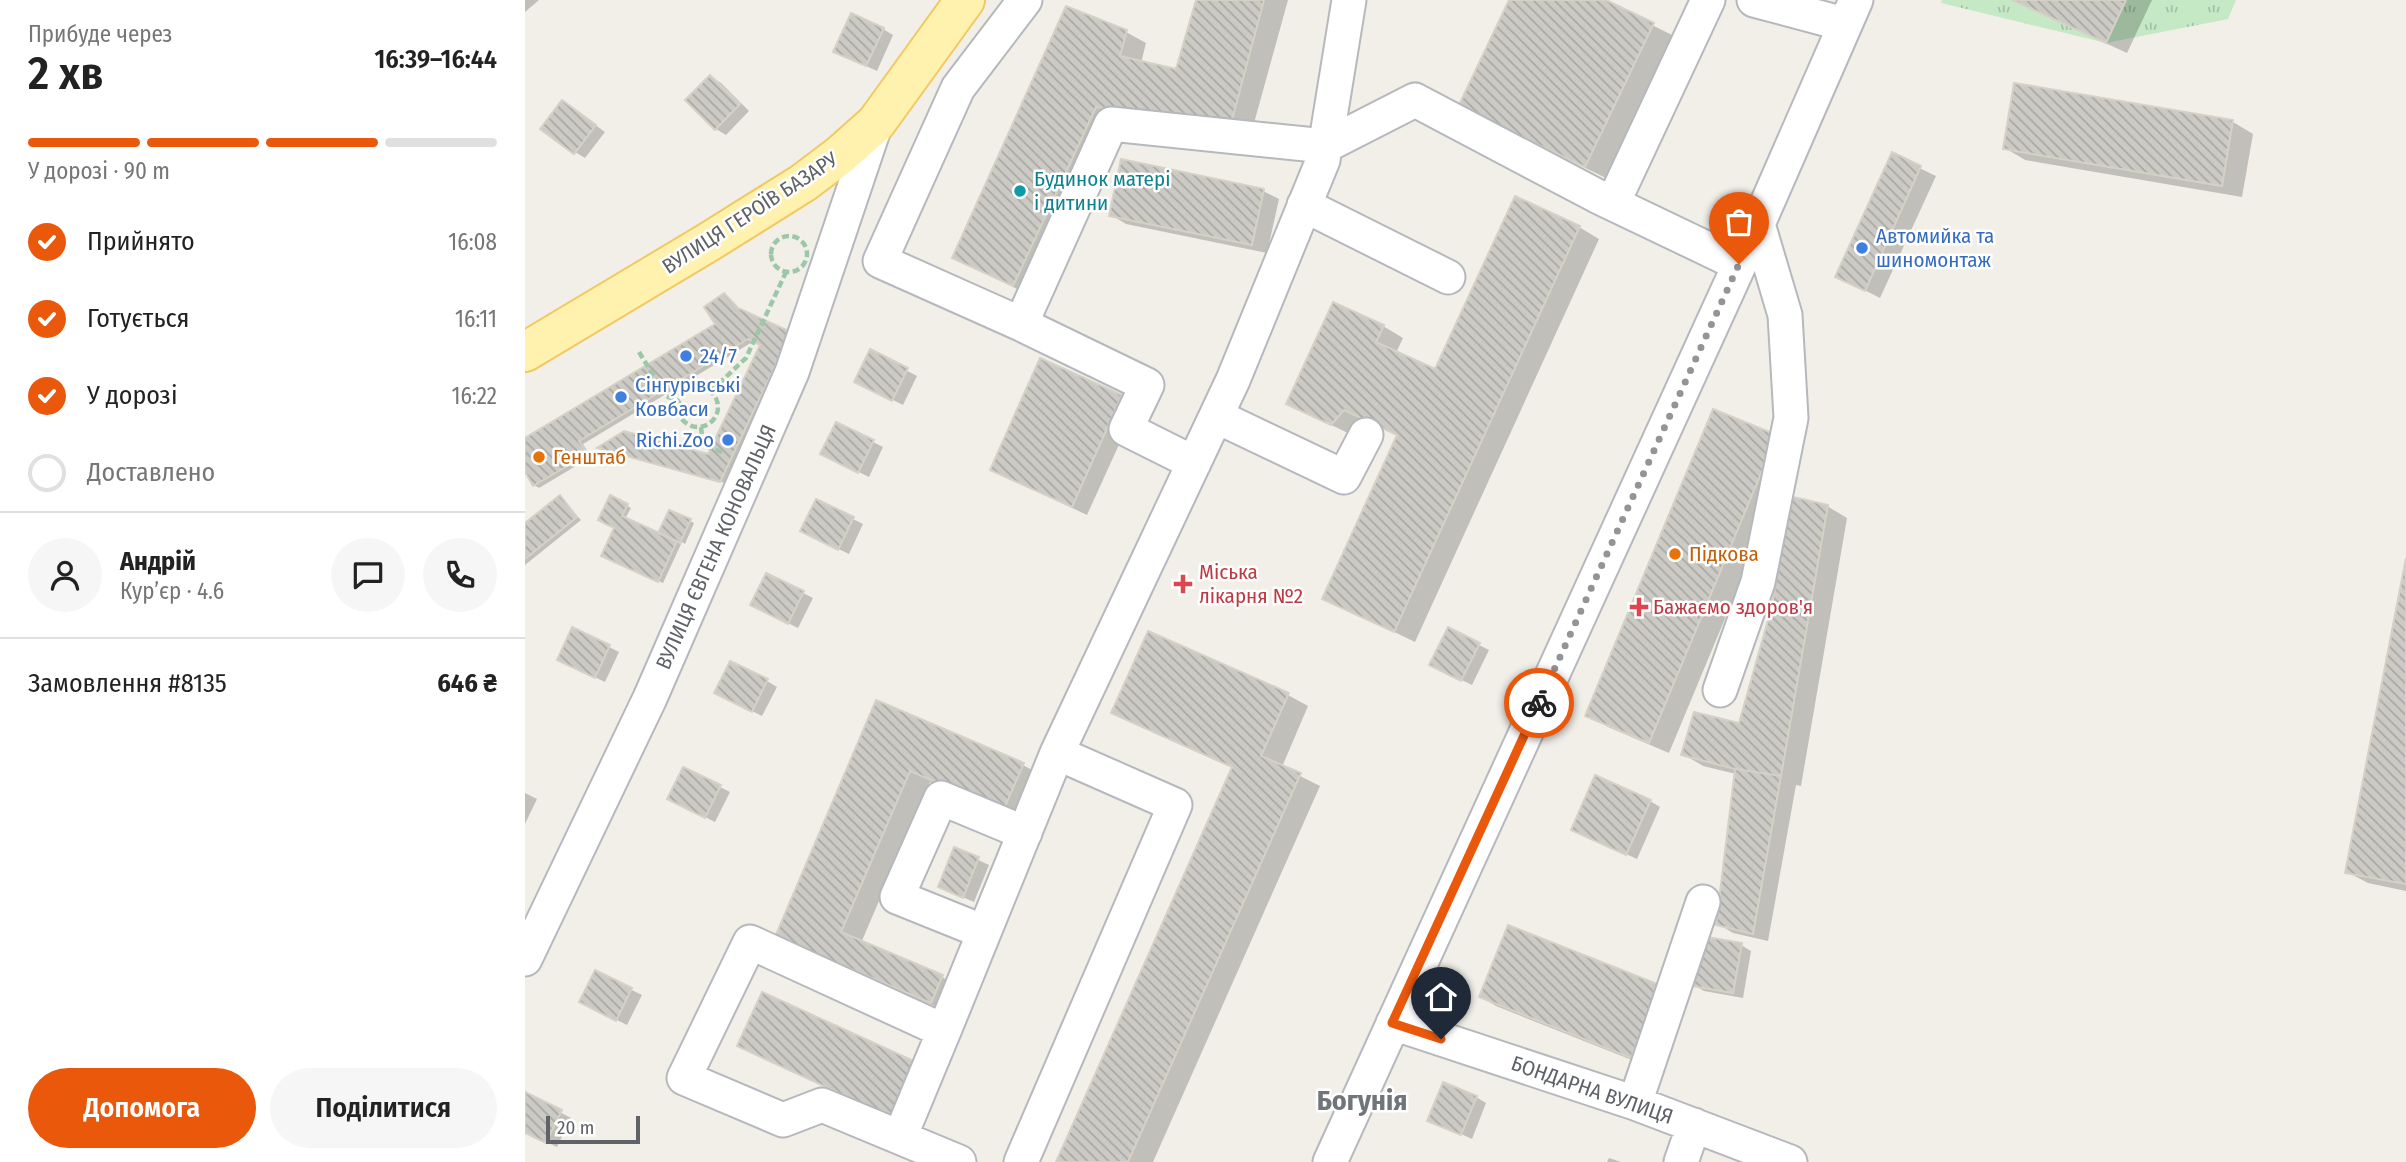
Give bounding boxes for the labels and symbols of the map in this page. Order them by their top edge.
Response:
street label: ВУЛИЦЯ ГЕРОЇВ БАЗАРУ [657,146,843,279]
place label: Будинок матері і дитини [1034,166,1170,216]
marker: Будинок матері і дитини [1012,183,1028,199]
pin [1709,192,1769,264]
place label: Автомийка та шиномонтаж [1876,223,1994,273]
marker: Автомийка та шиномонтаж [1854,240,1870,256]
place label: 24/7 [700,343,737,369]
marker: 24/7 [678,348,694,364]
place label: Сінгурівські Ковбаси [635,372,740,422]
marker: Сінгурівські Ковбаси [613,389,629,405]
street label: ВУЛИЦЯ ЄВГЕНА КОНОВАЛЬЦЯ [650,421,782,673]
place label: Richi.Zoo [636,427,714,453]
marker: Richi.Zoo [720,432,736,448]
place label: Генштаб [553,444,626,470]
marker: Генштаб [531,449,547,465]
place label: Підкова [1689,541,1759,567]
marker: Підкова [1667,546,1683,562]
place label: Міська лікарня №2 [1199,559,1303,609]
marker: Міська лікарня №2 [1173,574,1193,594]
place label: Бажаємо здоров'я [1653,594,1813,620]
marker: Бажаємо здоров'я [1631,599,1647,615]
courier [1504,668,1574,738]
pin [1411,967,1471,1039]
street label: БОНДАРНА ВУЛИЦЯ [1508,1050,1676,1130]
district label: Богунія [1317,1084,1407,1117]
scale bar [546,1113,641,1145]

